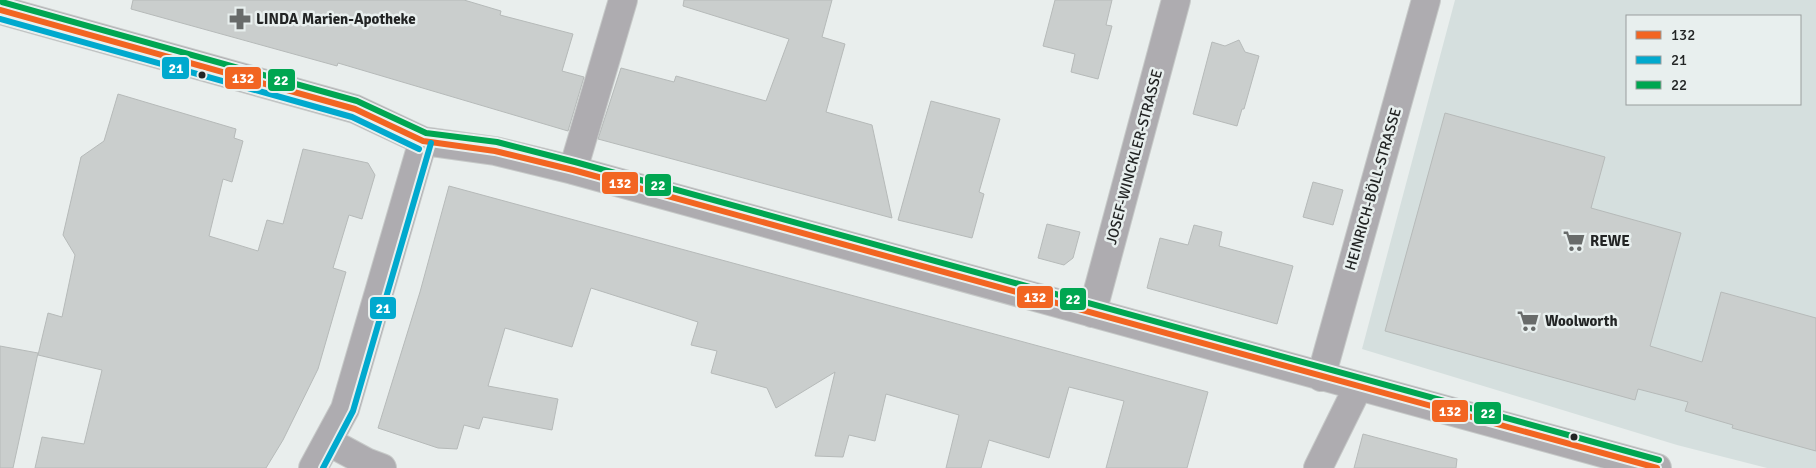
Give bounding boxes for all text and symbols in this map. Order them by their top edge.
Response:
pharmacy icon: LINDA Marien-Apotheke [227,6,253,32]
place label: LINDA Marien-Apotheke [256,10,416,28]
legend [1626,15,1801,105]
text: 132 [1671,26,1695,44]
text: 21 [1671,51,1687,69]
line badge: 21 [161,56,190,80]
text: 21 [168,60,184,77]
line badge: 132 [224,66,262,90]
street label: JOSEF-WINCKLER-STRASSE [1102,67,1166,247]
line badge: 22 [267,68,296,92]
unlabelled marker [197,70,207,80]
text: 132 [232,70,254,87]
text: 22 [273,72,289,89]
text: 22 [1671,76,1687,94]
street label: HEINRICH-BÖLL-STRASSE [1341,106,1405,272]
line badge: 132 [601,171,639,195]
line badge: 22 [644,173,672,197]
text: 132 [609,175,631,192]
text: 22 [650,177,666,194]
supermarket icon: REWE [1561,228,1587,254]
place label: REWE [1590,232,1630,250]
line badge: 132 [1016,285,1054,309]
line badge: 22 [1059,287,1087,311]
text: 132 [1024,289,1046,306]
text: 22 [1065,291,1081,308]
line badge: 21 [369,296,397,320]
text: 21 [375,300,391,317]
supermarket icon: Woolworth [1515,308,1541,334]
place label: Woolworth [1545,312,1618,330]
line badge: 132 [1431,399,1469,423]
line badge: 22 [1473,401,1502,425]
text: 132 [1439,403,1461,420]
text: 22 [1480,405,1496,422]
unlabelled marker [1569,432,1579,442]

